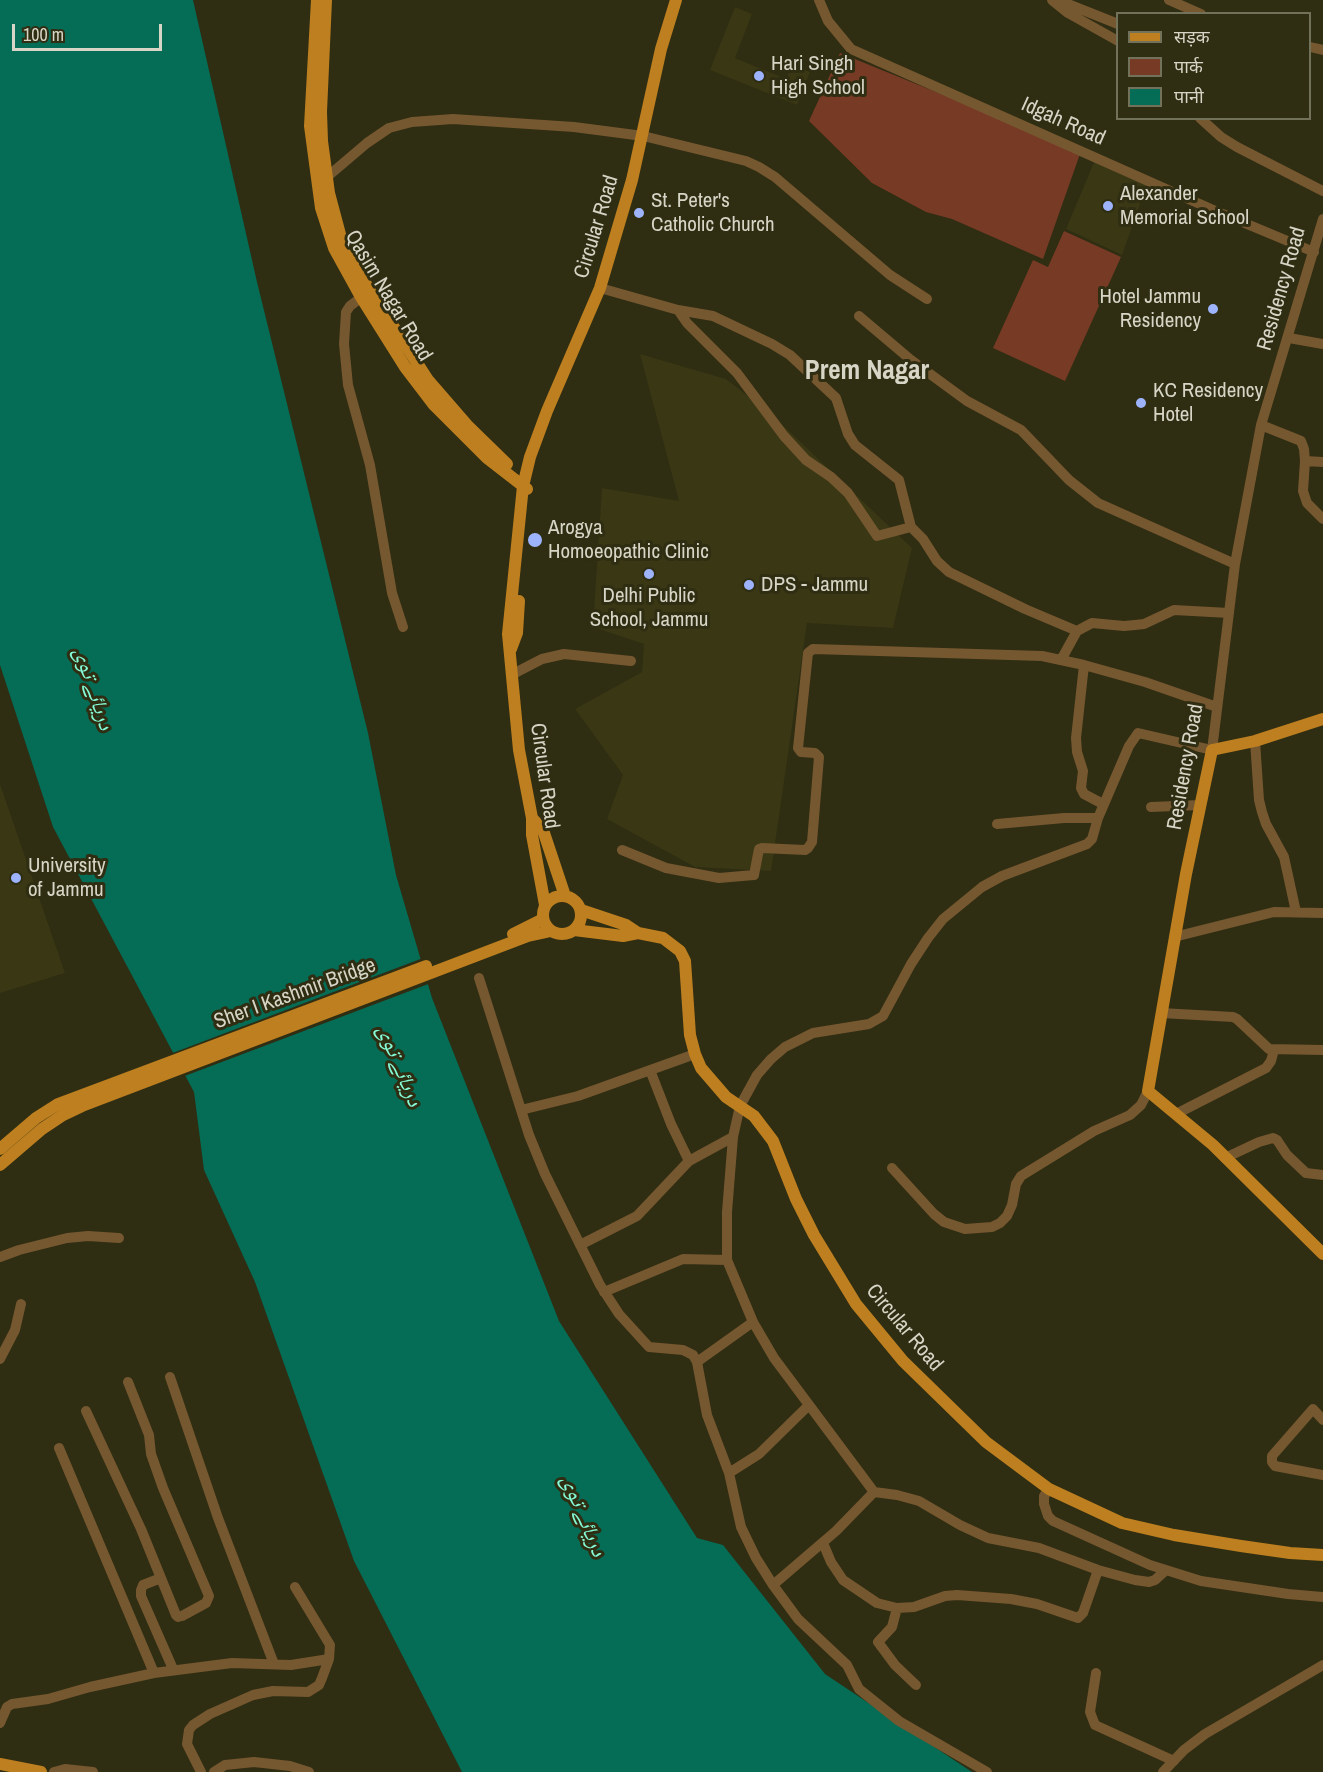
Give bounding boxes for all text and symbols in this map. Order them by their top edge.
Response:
scale bar [15,12,165,50]
legend [1116,12,1311,120]
text: 100 m [23,22,64,47]
text: सड़क [1174,24,1210,49]
place label: Hari Singh High School [771,51,865,101]
text: पार्क [1174,54,1203,79]
marker: Hari Singh High School [752,69,766,83]
text: पानी [1174,84,1204,109]
street label: Idgah Road [1017,92,1109,152]
street label: Circular Road [569,173,625,281]
place label: Alexander Memorial School [1120,181,1249,231]
place label: St. Peter's Catholic Church [651,188,774,238]
marker: Alexander Memorial School [1101,199,1115,213]
marker: St. Peter's Catholic Church [632,206,646,220]
street label: Residency Road [1252,224,1312,354]
street label: Qasim Nagar Road [339,226,437,366]
place label: Hotel Jammu Residency [1100,284,1201,334]
marker: Hotel Jammu Residency [1206,302,1220,316]
district label: Prem Nagar [805,356,929,388]
place label: KC Residency Hotel [1153,378,1263,428]
marker: KC Residency Hotel [1134,396,1148,410]
place label: Arogya Homoeopathic Clinic [548,515,709,565]
marker: Arogya Homoeopathic Clinic [526,531,544,549]
marker: Delhi Public School, Jammu [642,567,656,581]
place label: DPS - Jammu [761,572,868,598]
marker: DPS - Jammu [742,578,756,592]
place label: Delhi Public School, Jammu [590,583,708,633]
water label: دریائے توی [67,644,119,734]
street label: Residency Road [1163,702,1209,832]
street label: Circular Road [524,722,564,830]
place label: University of Jammu [28,853,106,903]
marker: University of Jammu [9,871,23,885]
street label: Sher I Kashmir Bridge [211,953,379,1035]
water label: دریائے توی [371,1021,427,1111]
street label: Circular Road [860,1279,948,1377]
water label: دریائے توی [555,1471,611,1561]

